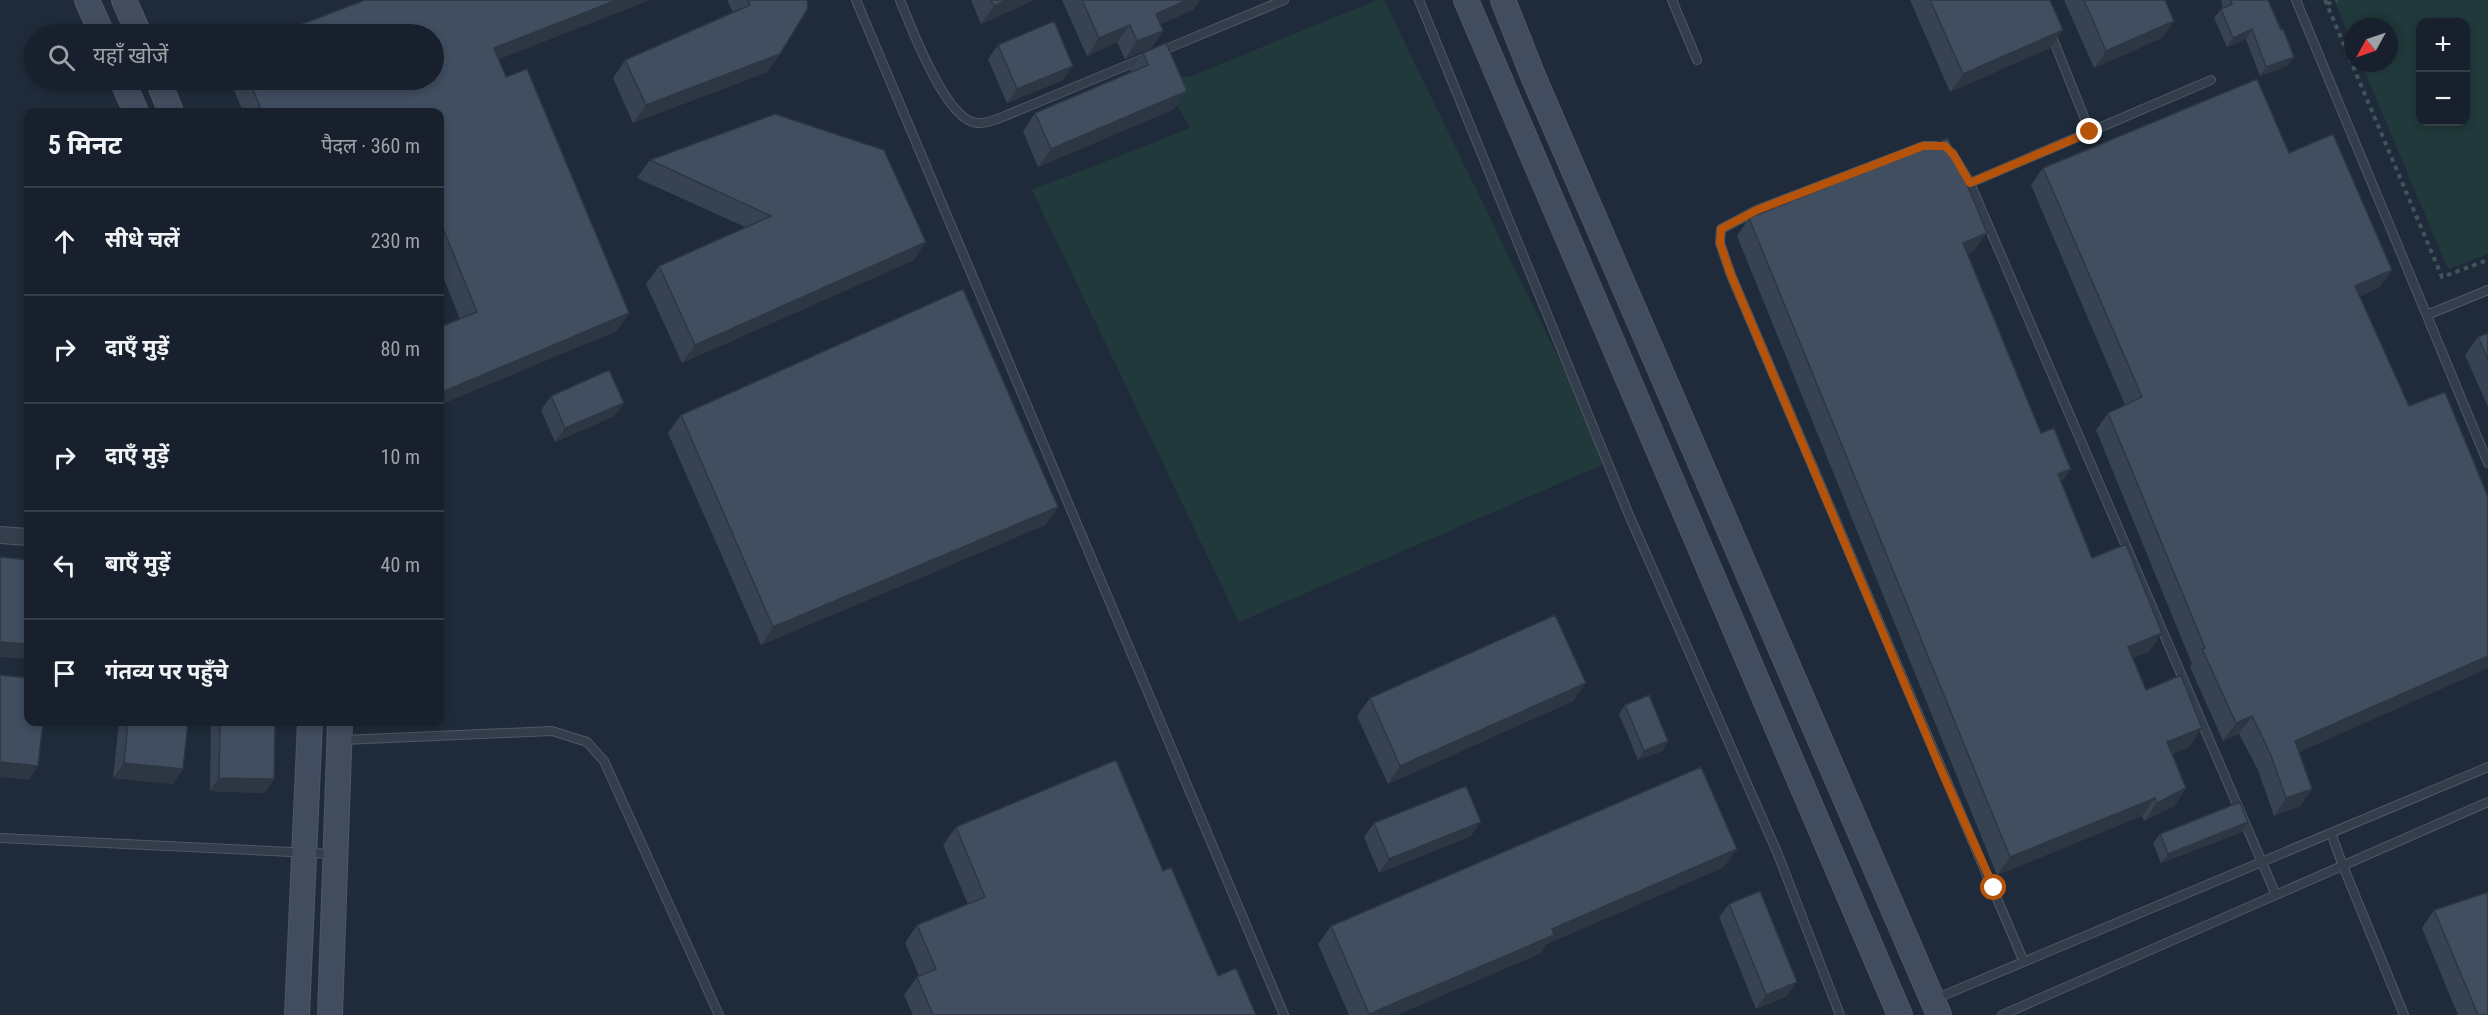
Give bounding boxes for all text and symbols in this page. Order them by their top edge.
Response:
north arrow [2344,18,2398,72]
map controls [2416,18,2470,126]
button: + [2416,18,2470,72]
search box [24,24,444,90]
icon: search [45,41,78,74]
text: यहाँ खोजें [93,43,168,68]
button: − [2416,72,2470,126]
route end [2076,118,2102,144]
text: 5 मिनट [48,130,122,160]
text: पैदल · 360 m [321,134,420,158]
icon: ahead [48,225,81,258]
text: सीधे चलें [105,227,179,252]
text: 230 m [371,229,420,253]
icon: right [48,333,81,366]
text: दाएँ मुड़ें [105,335,169,360]
text: 80 m [381,337,420,361]
icon: right [48,441,81,474]
text: दाएँ मुड़ें [105,443,169,468]
text: 10 m [381,445,420,469]
icon: left [48,549,81,582]
text: बाएँ मुड़ें [105,551,170,576]
text: 40 m [381,553,420,577]
icon: arrive [48,657,81,690]
text: गंतव्य पर पहुँचे [105,659,228,684]
route start [1980,874,2006,900]

